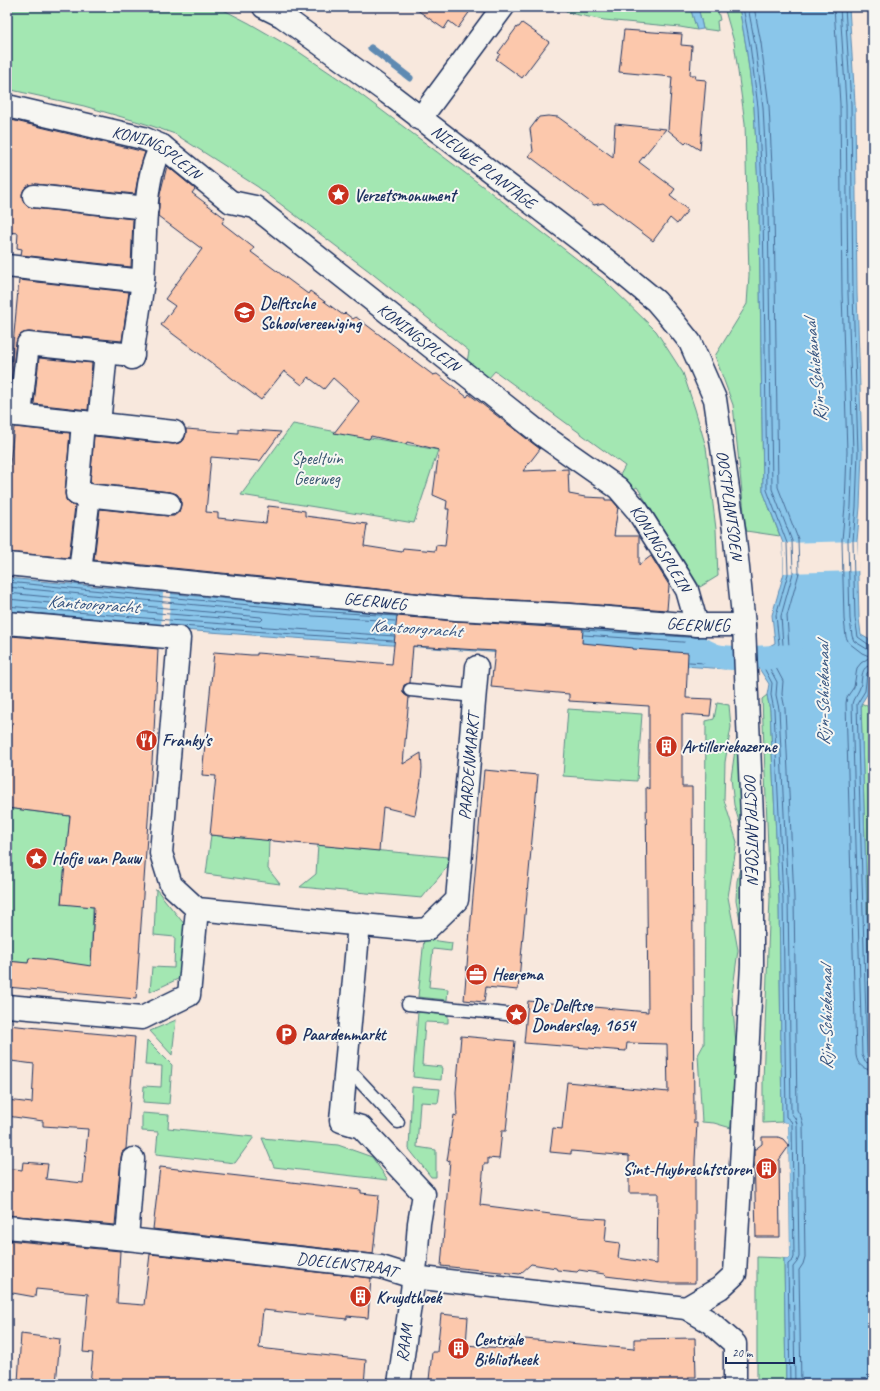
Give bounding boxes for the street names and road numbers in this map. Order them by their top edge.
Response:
street label: NIEUWE PLANTAGE [427,120,542,215]
street label: KONINGSPLEIN [110,121,207,186]
street label: KONINGSPLEIN [373,298,466,378]
street label: OOSTPLANTSOEN [712,449,747,563]
street label: KONINGSPLEIN [626,500,697,598]
street label: GEERWEG [343,588,409,615]
street label: GEERWEG [666,613,731,636]
street label: PAARDENMARKT [454,708,484,821]
street label: OOSTPLANTSOEN [739,773,762,885]
street label: DOELENSTRAAT [296,1248,403,1283]
street label: RAAM [391,1321,418,1363]

